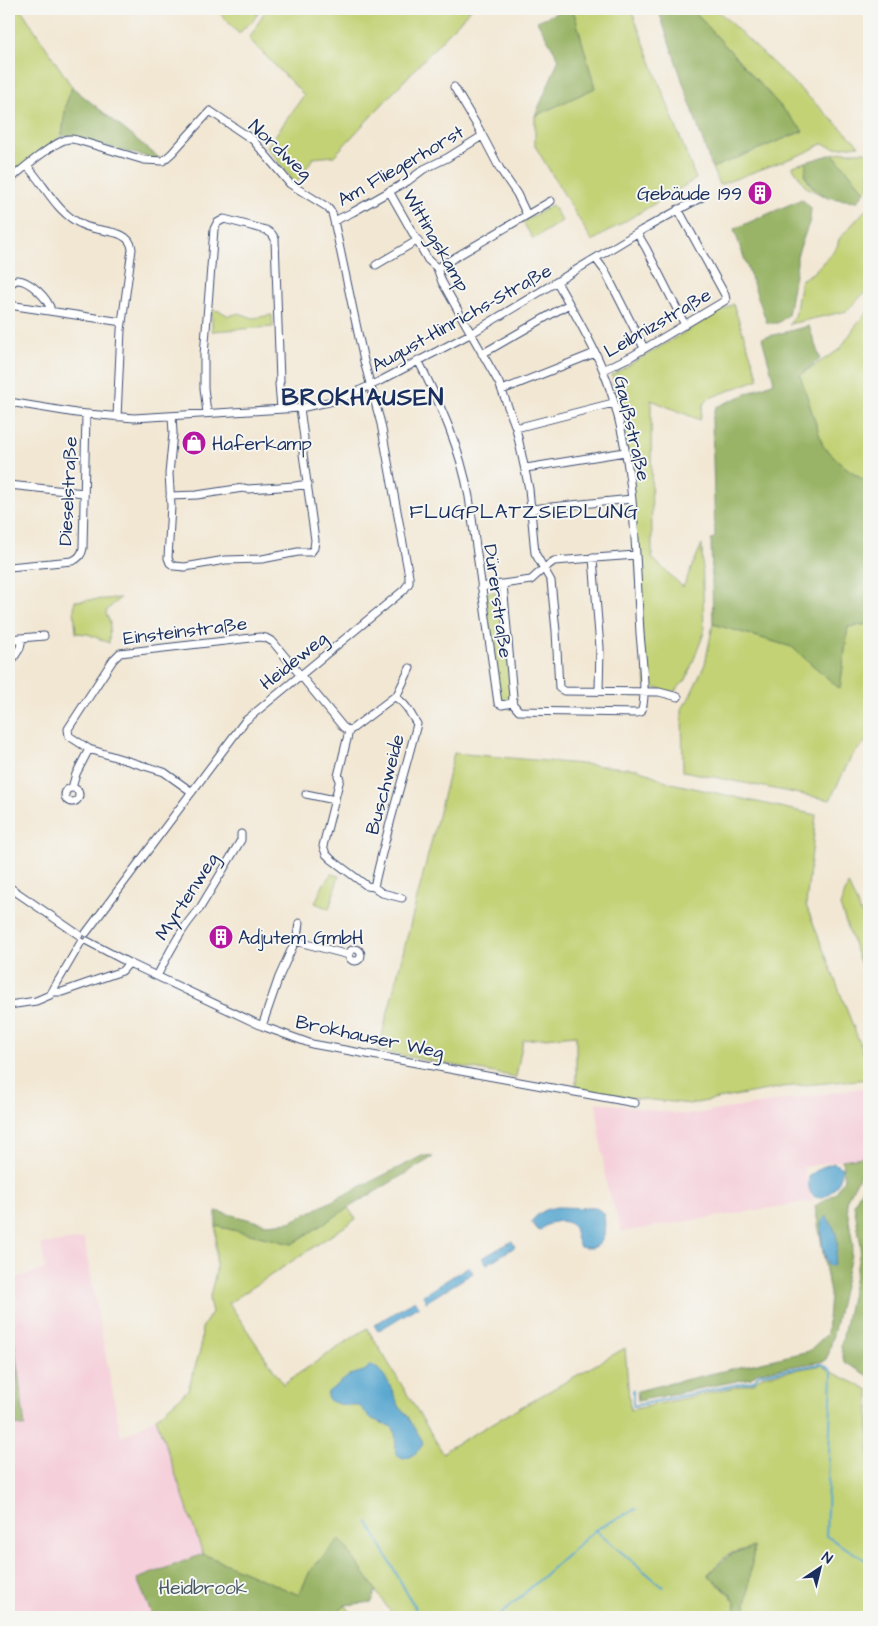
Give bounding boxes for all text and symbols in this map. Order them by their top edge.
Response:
street label: Nordweg [241,114,318,188]
street label: Am Fliegerhorst [332,119,470,214]
building icon: Gebäude 199 [747,180,773,206]
place label: Gebäude 199 [637,181,742,208]
street label: Wittingskamp [395,184,476,298]
street label: August-Hinrichs-Straße [367,257,557,380]
street label: Leibnizstraße [599,282,716,365]
street label: Gaußstraße [606,373,657,484]
district label: BROKHAUSEN [282,381,444,415]
shop icon: Haferkamp [181,430,207,456]
place label: Haferkamp [212,431,312,458]
street label: Dieselstraße [52,436,85,546]
district label: FLUGPLATZSIEDLUNG [409,498,639,526]
street label: Dürerstraße [476,543,519,660]
street label: Einsteinstraße [122,610,249,652]
street label: Heideweg [254,625,334,698]
street label: Buschweide [359,731,412,837]
street label: Myrtenweg [149,848,227,946]
building icon: Adjutem GmbH [208,924,234,950]
place label: Adjutem GmbH [238,925,363,952]
street label: Brokhauser Weg [293,1009,446,1067]
north arrow [796,1544,846,1594]
text: N [818,1547,836,1569]
park label: Heidbrook [159,1575,248,1602]

